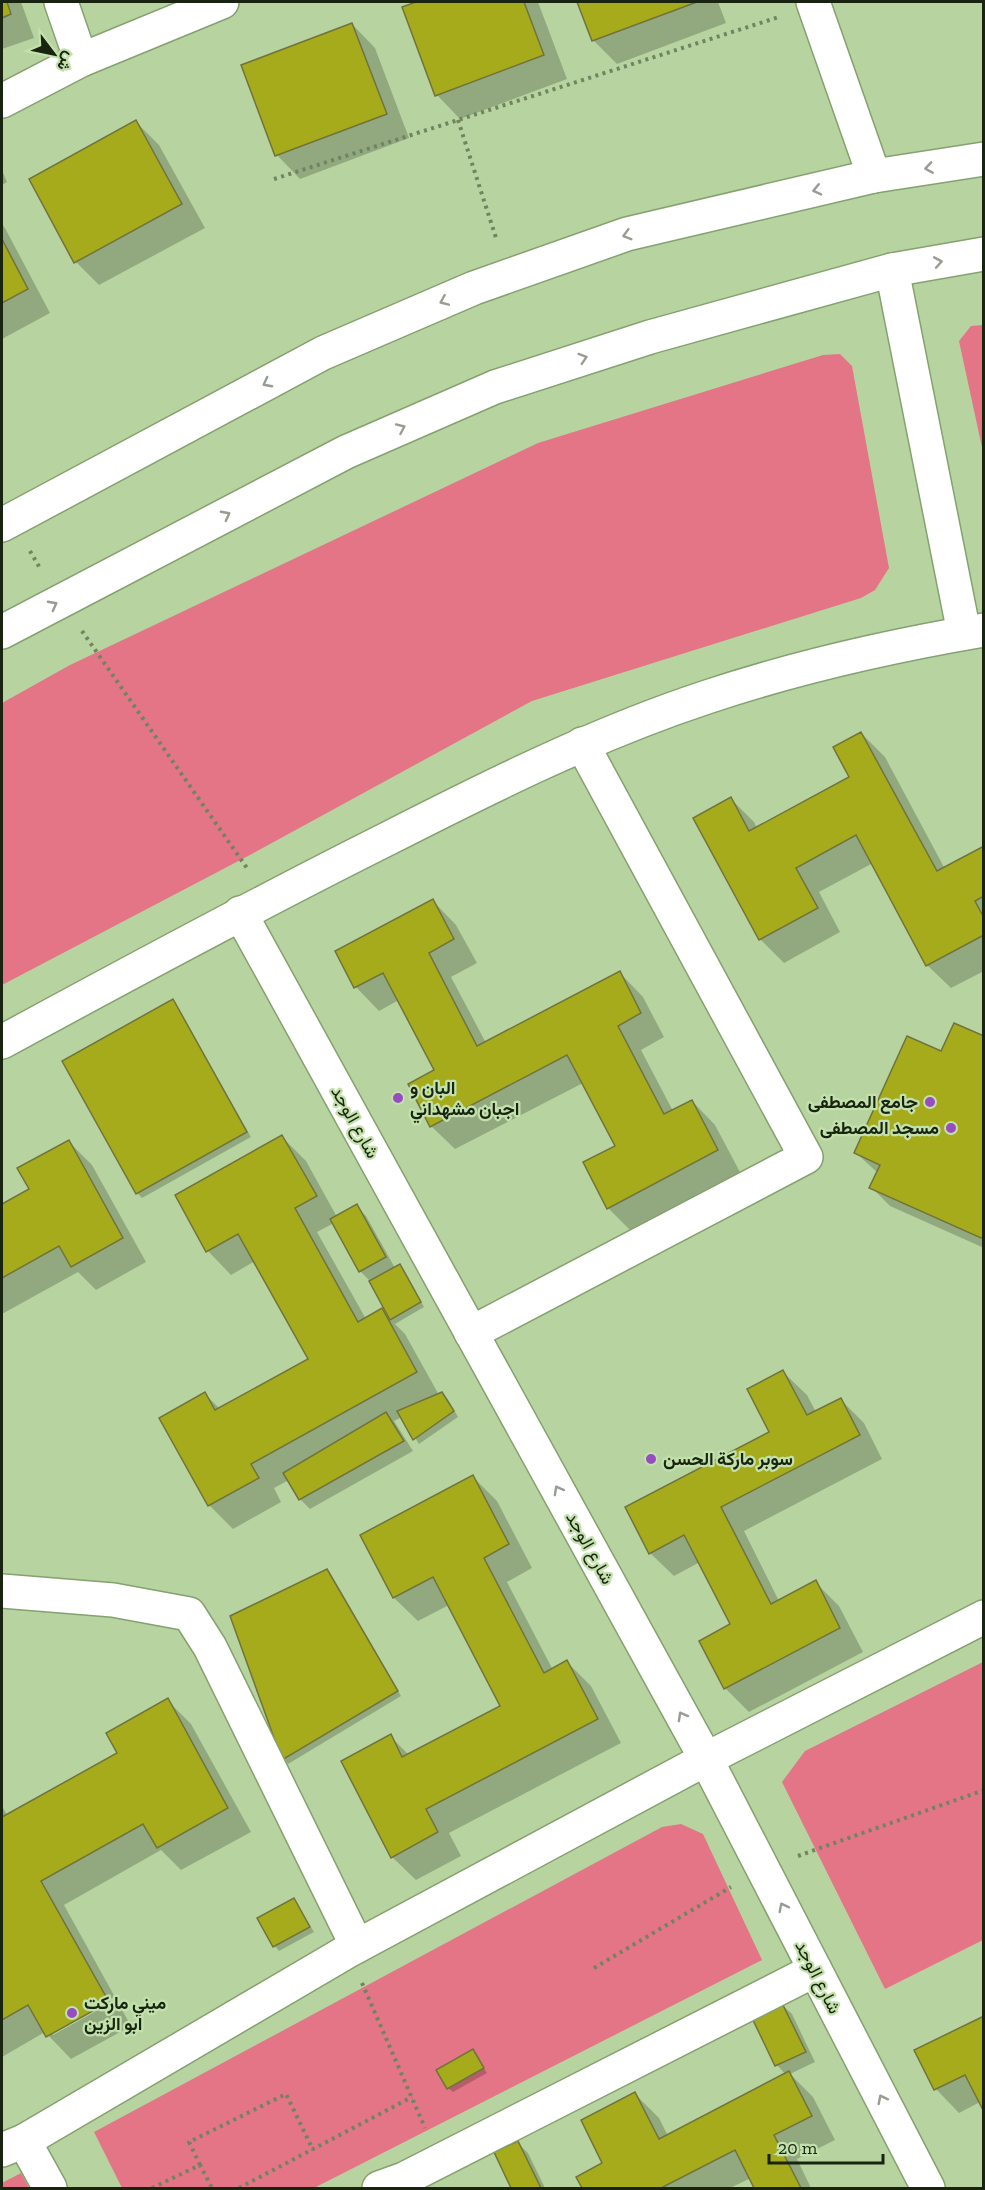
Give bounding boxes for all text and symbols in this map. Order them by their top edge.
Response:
north arrow [24,24,84,84]
text: ش [53,48,79,75]
one-way arrow [924,161,933,173]
one-way arrow [812,182,822,195]
one-way arrow [622,228,633,240]
one-way arrow [932,256,942,269]
one-way arrow [439,294,450,306]
one-way arrow [577,353,588,366]
one-way arrow [263,376,273,387]
one-way arrow [394,423,405,435]
one-way arrow [220,510,231,522]
one-way arrow [47,601,58,612]
place label: البان و اجبان مشهداني [410,1077,520,1124]
street label: شارع الوجد [325,1082,384,1162]
marker: البان و اجبان مشهداني [391,1091,405,1105]
place label: جامع المصطفى [808,1091,918,1114]
marker: جامع المصطفى [923,1095,937,1109]
place label: مسجد المصطفى [820,1117,939,1139]
marker: مسجد المصطفى [944,1121,958,1135]
place label: سوبر ماركة الحسن [663,1448,793,1470]
marker: سوبر ماركة الحسن [644,1452,658,1466]
one-way arrow [554,1486,565,1496]
street label: شارع الوجد [560,1508,619,1588]
one-way arrow [678,1712,689,1722]
one-way arrow [778,1903,790,1914]
street label: شارع الوجد [789,1937,846,2018]
place label: ميني ماركت ابو الزين [84,1992,166,2035]
marker: ميني ماركت ابو الزين [65,2006,79,2020]
one-way arrow [878,2095,889,2106]
scale bar [769,2127,883,2165]
text: 20 m [778,2137,818,2159]

